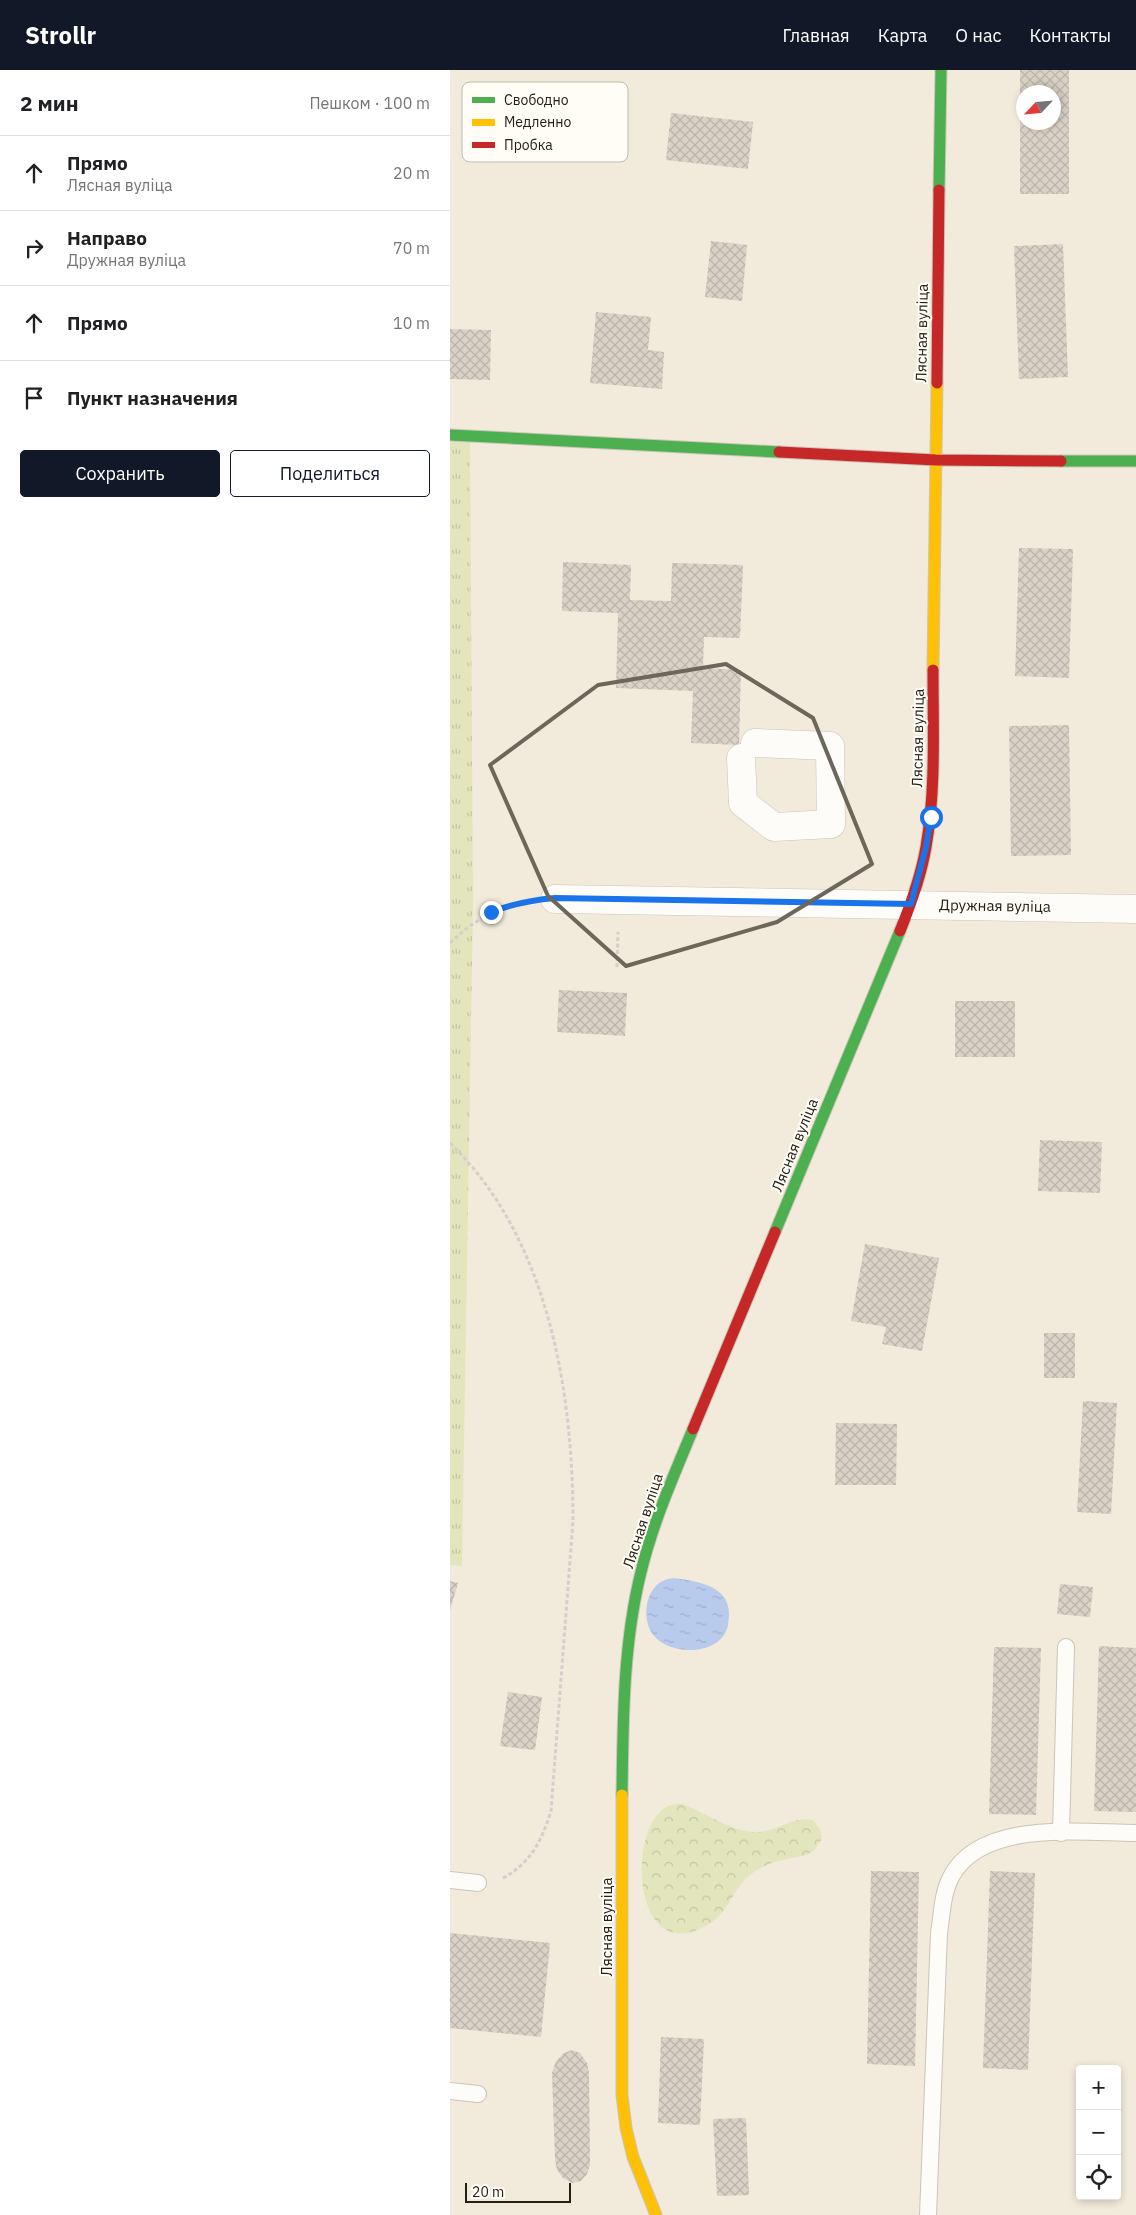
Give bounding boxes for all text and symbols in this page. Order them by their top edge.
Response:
text: Strollr [25,19,96,51]
text: Главная [782,24,850,47]
text: Карта [878,24,927,47]
text: О нас [955,24,1002,47]
text: Контакты [1030,24,1111,47]
legend [462,82,628,162]
north arrow [1016,85,1061,130]
text: 2 мин [20,89,79,117]
text: Свободно [504,91,569,109]
text: Пешком · 100 m [309,93,430,113]
text: Медленно [504,113,572,131]
text: Пробка [504,136,553,154]
text: Прямо [67,151,128,175]
icon: ahead [20,159,48,187]
text: 20 m [393,163,430,183]
text: Лясная вуліца [67,175,173,195]
text: Направо [67,226,147,250]
icon: right [20,234,48,262]
text: 70 m [393,238,430,258]
text: Дружная вуліца [67,250,186,270]
street label: Лясная вуліца [911,283,932,383]
icon: ahead [20,309,48,337]
text: Прямо [67,311,128,335]
text: 10 m [393,313,430,333]
icon: arrive [20,384,48,412]
text: Пункт назначения [67,386,238,410]
button: Сохранить [20,450,220,497]
button: Поделиться [230,450,430,497]
street label: Лясная вуліца [907,688,928,788]
route start [920,806,943,829]
street label: Дружная вуліца [939,895,1051,916]
route end [480,901,503,924]
street label: Лясная вуліца [767,1095,822,1194]
street label: Лясная вуліца [618,1471,667,1571]
street label: Лясная вуліца [597,1878,616,1976]
map controls [1076,2065,1121,2200]
button: + [1076,2065,1121,2110]
button: − [1076,2110,1121,2155]
button: locate [1076,2155,1121,2200]
scale bar [465,2180,571,2203]
text: 20 m [472,2183,504,2201]

